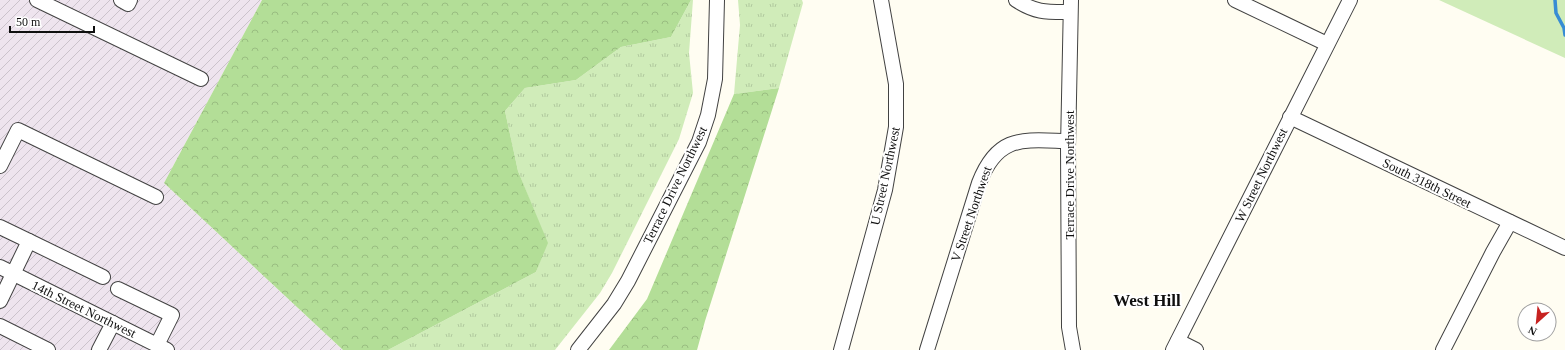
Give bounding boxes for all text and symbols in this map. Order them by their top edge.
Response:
scale bar [10,8,94,34]
text: 50 m [16,15,41,29]
street label: Terrace Drive Northwest [1062,110,1077,240]
street label: Terrace Drive Northwest [640,123,710,246]
street label: U Street Northwest [867,125,903,227]
street label: W Street Northwest [1232,125,1290,225]
street label: South 318th Street [1380,155,1474,211]
street label: V Street Northwest [948,164,995,264]
street label: 14th Street Northwest [29,277,139,341]
district label: West Hill [1113,291,1181,310]
north arrow [1517,302,1557,342]
text: N [1526,324,1539,338]

